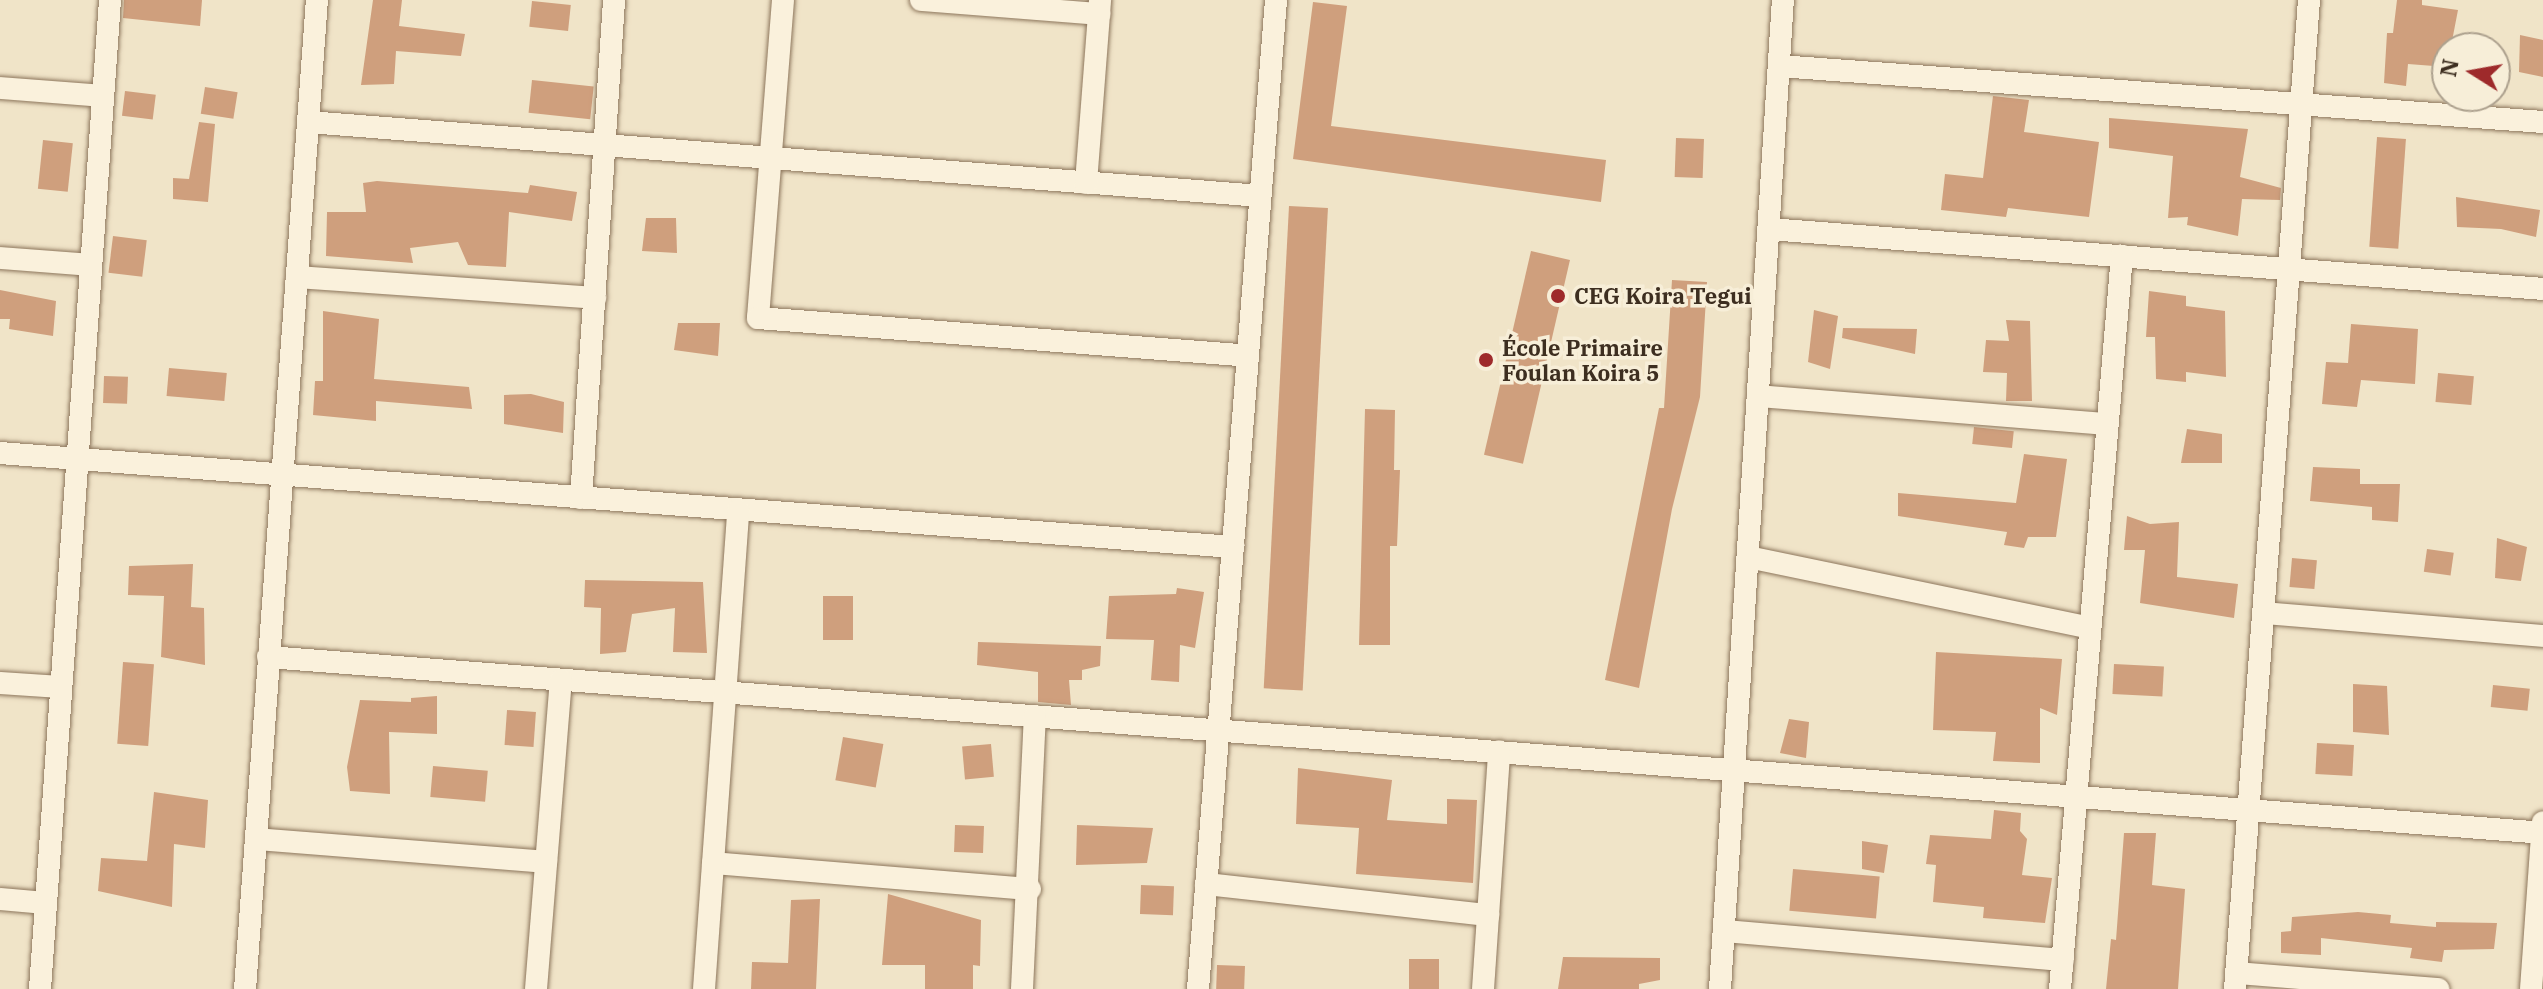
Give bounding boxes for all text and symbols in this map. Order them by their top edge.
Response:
north arrow [2431,32,2511,112]
text: N [2433,56,2465,79]
place label: CEG Koira Tegui [1574,283,1751,309]
marker: CEG Koira Tegui [1549,287,1567,305]
place label: École Primaire Foulan Koira 5 [1502,334,1663,386]
marker: École Primaire Foulan Koira 5 [1477,351,1495,369]

